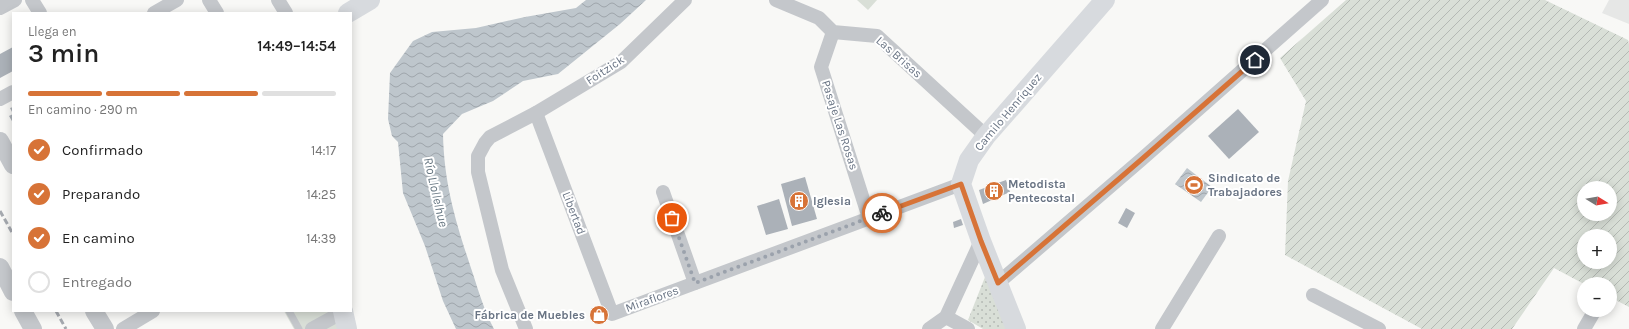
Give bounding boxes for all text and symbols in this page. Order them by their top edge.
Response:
text: Llega en [28,24,77,39]
street label: Las Brisas [873,33,925,81]
text: 14:49–14:54 [257,37,336,55]
text: 3 min [28,38,99,69]
pin [1238,43,1272,77]
icon: home [1244,49,1266,71]
street label: Foitzick [583,52,627,88]
street label: Camilo Henríquez [971,70,1045,154]
street label: Pasaje Las Rosas [819,78,861,172]
text: En camino · 290 m [28,102,138,117]
icon: check [28,139,50,161]
text: Confirmado [62,141,143,159]
text: 14:17 [311,143,336,158]
water label: Río Llollelhue [421,156,451,228]
place label: Sindicato de Trabajadores [1208,171,1282,199]
sports icon: Sindicato de Trabajadores [1183,174,1205,196]
place label: Metodista Pentecostal [1008,177,1075,205]
building icon: Metodista Pentecostal [983,180,1005,202]
north arrow [1577,181,1617,221]
map controls [1577,181,1617,317]
icon: check [28,183,50,205]
text: Preparando [62,185,140,203]
text: 14:25 [307,187,336,202]
street label: Libertad [559,189,589,237]
building icon: Iglesia [788,190,810,212]
courier [862,193,902,233]
place label: Iglesia [813,194,851,208]
pin [655,201,689,235]
icon: bike [871,202,893,224]
icon: bag [661,207,683,229]
icon: check [28,227,50,249]
text: En camino [62,229,135,247]
button: + [1577,229,1617,269]
text: 14:39 [306,231,336,246]
text: Entregado [62,273,132,291]
button: − [1577,277,1617,317]
street label: Miraflores [624,283,680,315]
shop icon: Fábrica de Muebles [588,304,610,326]
place label: Fábrica de Muebles [474,308,585,322]

